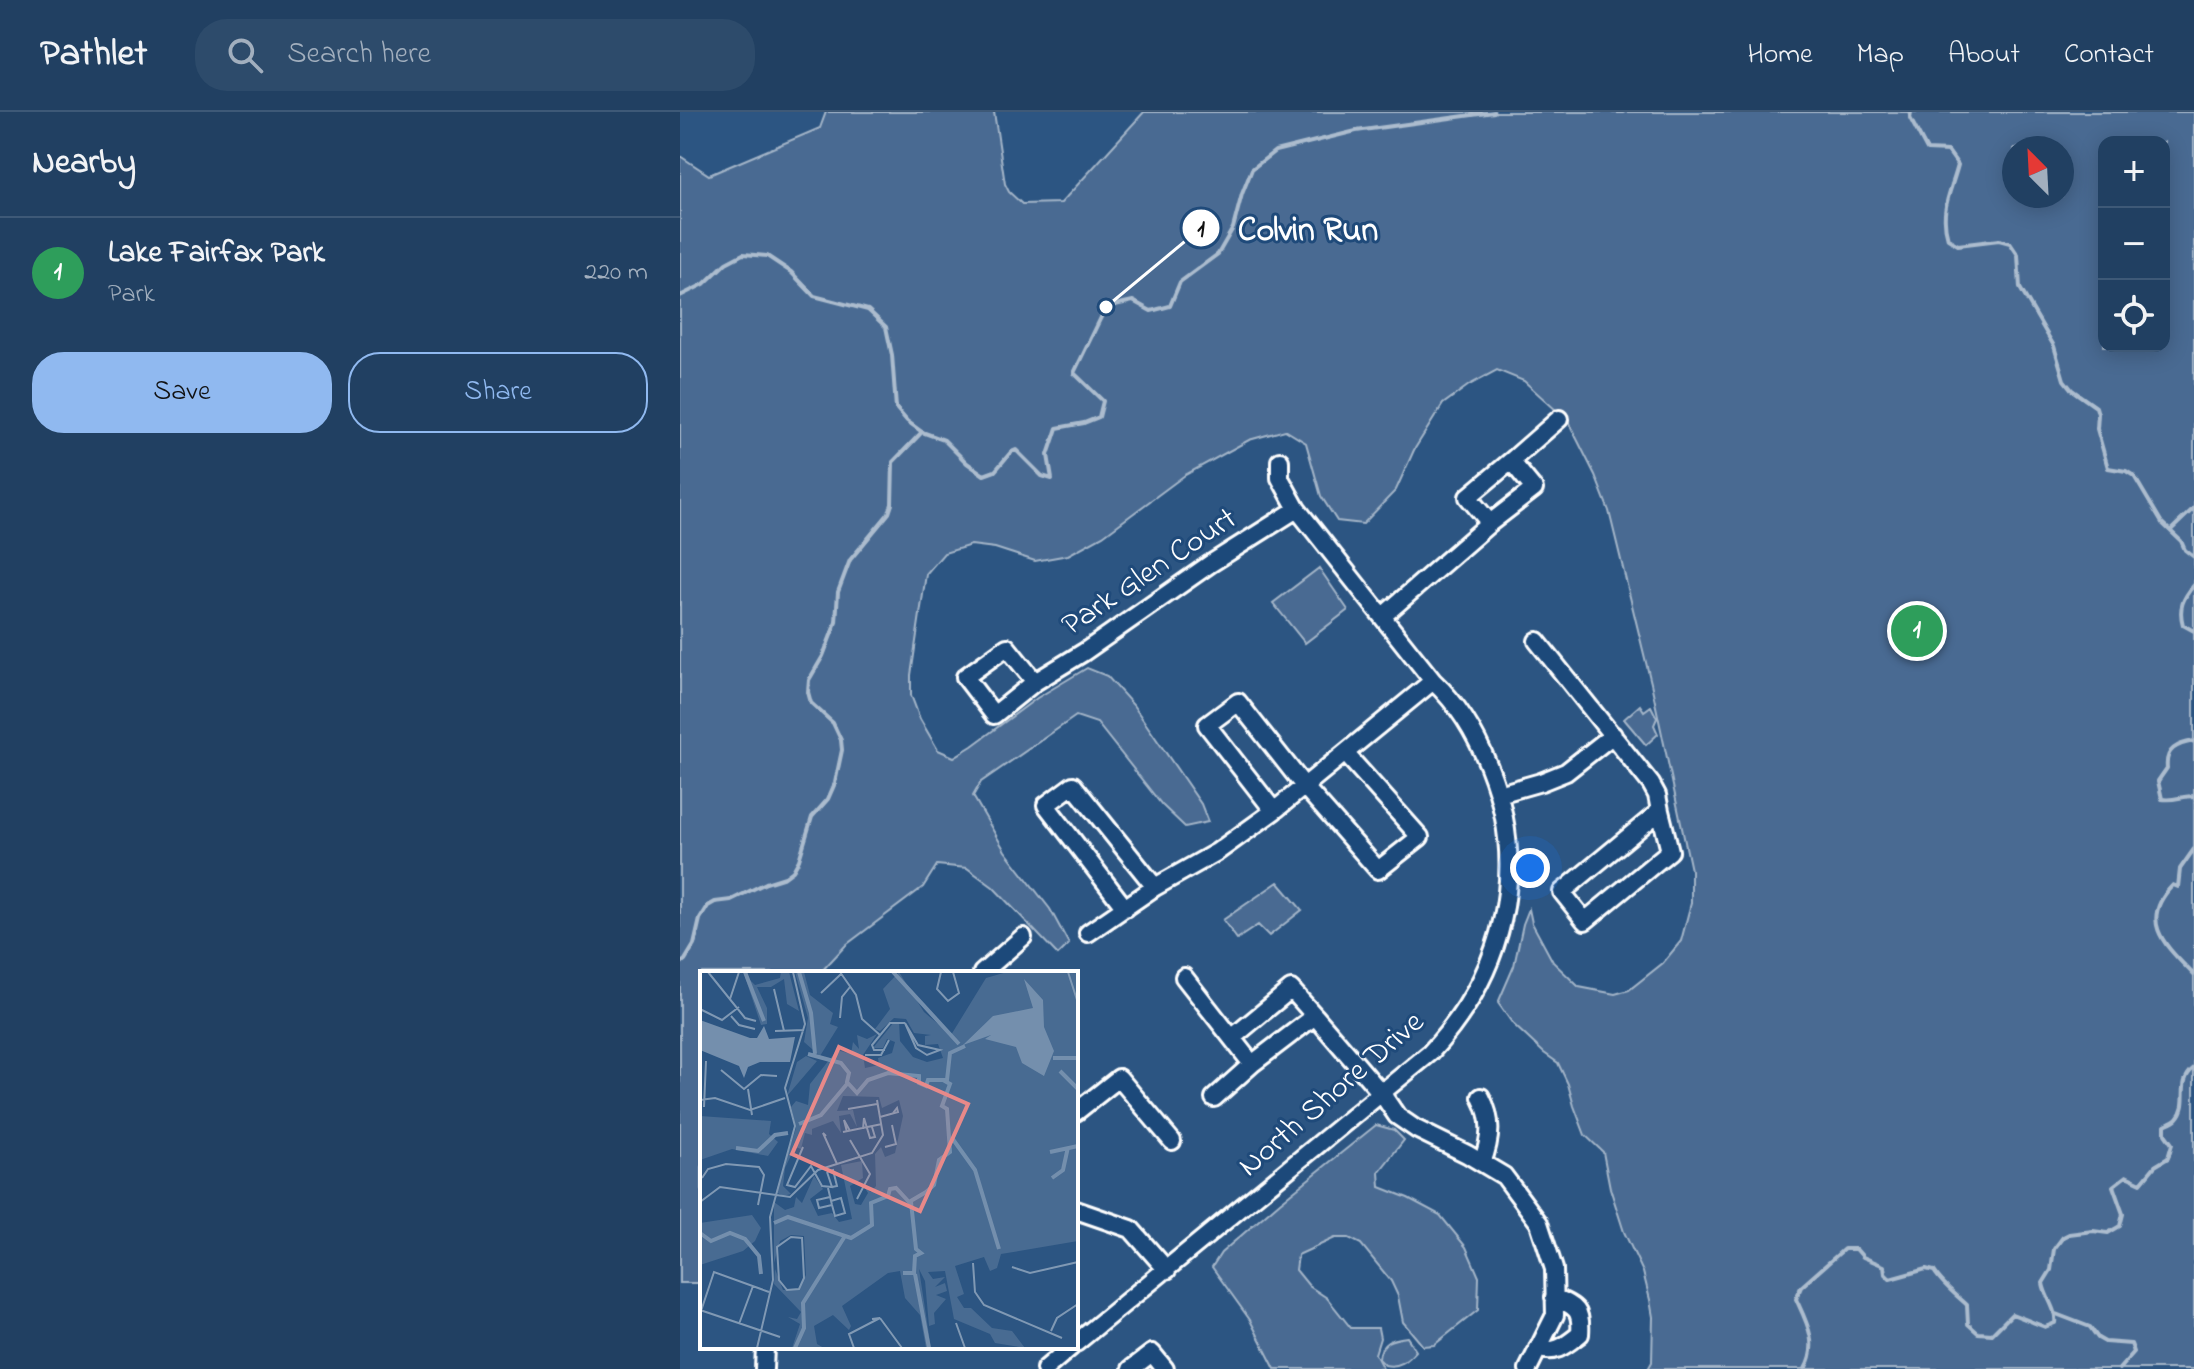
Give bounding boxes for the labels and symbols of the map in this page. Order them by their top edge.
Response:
north arrow [2002,136,2074,208]
callout: Colvin Run [1181,199,1394,257]
text: Colvin Run [1238,207,1378,257]
text: 1 [1197,213,1205,248]
street label: Park Glen Court [1053,497,1247,649]
pin: 1 [1891,601,1943,661]
your location [1510,848,1550,888]
inset map [700,971,1078,1349]
street label: North Shore Drive [1228,1000,1436,1189]

